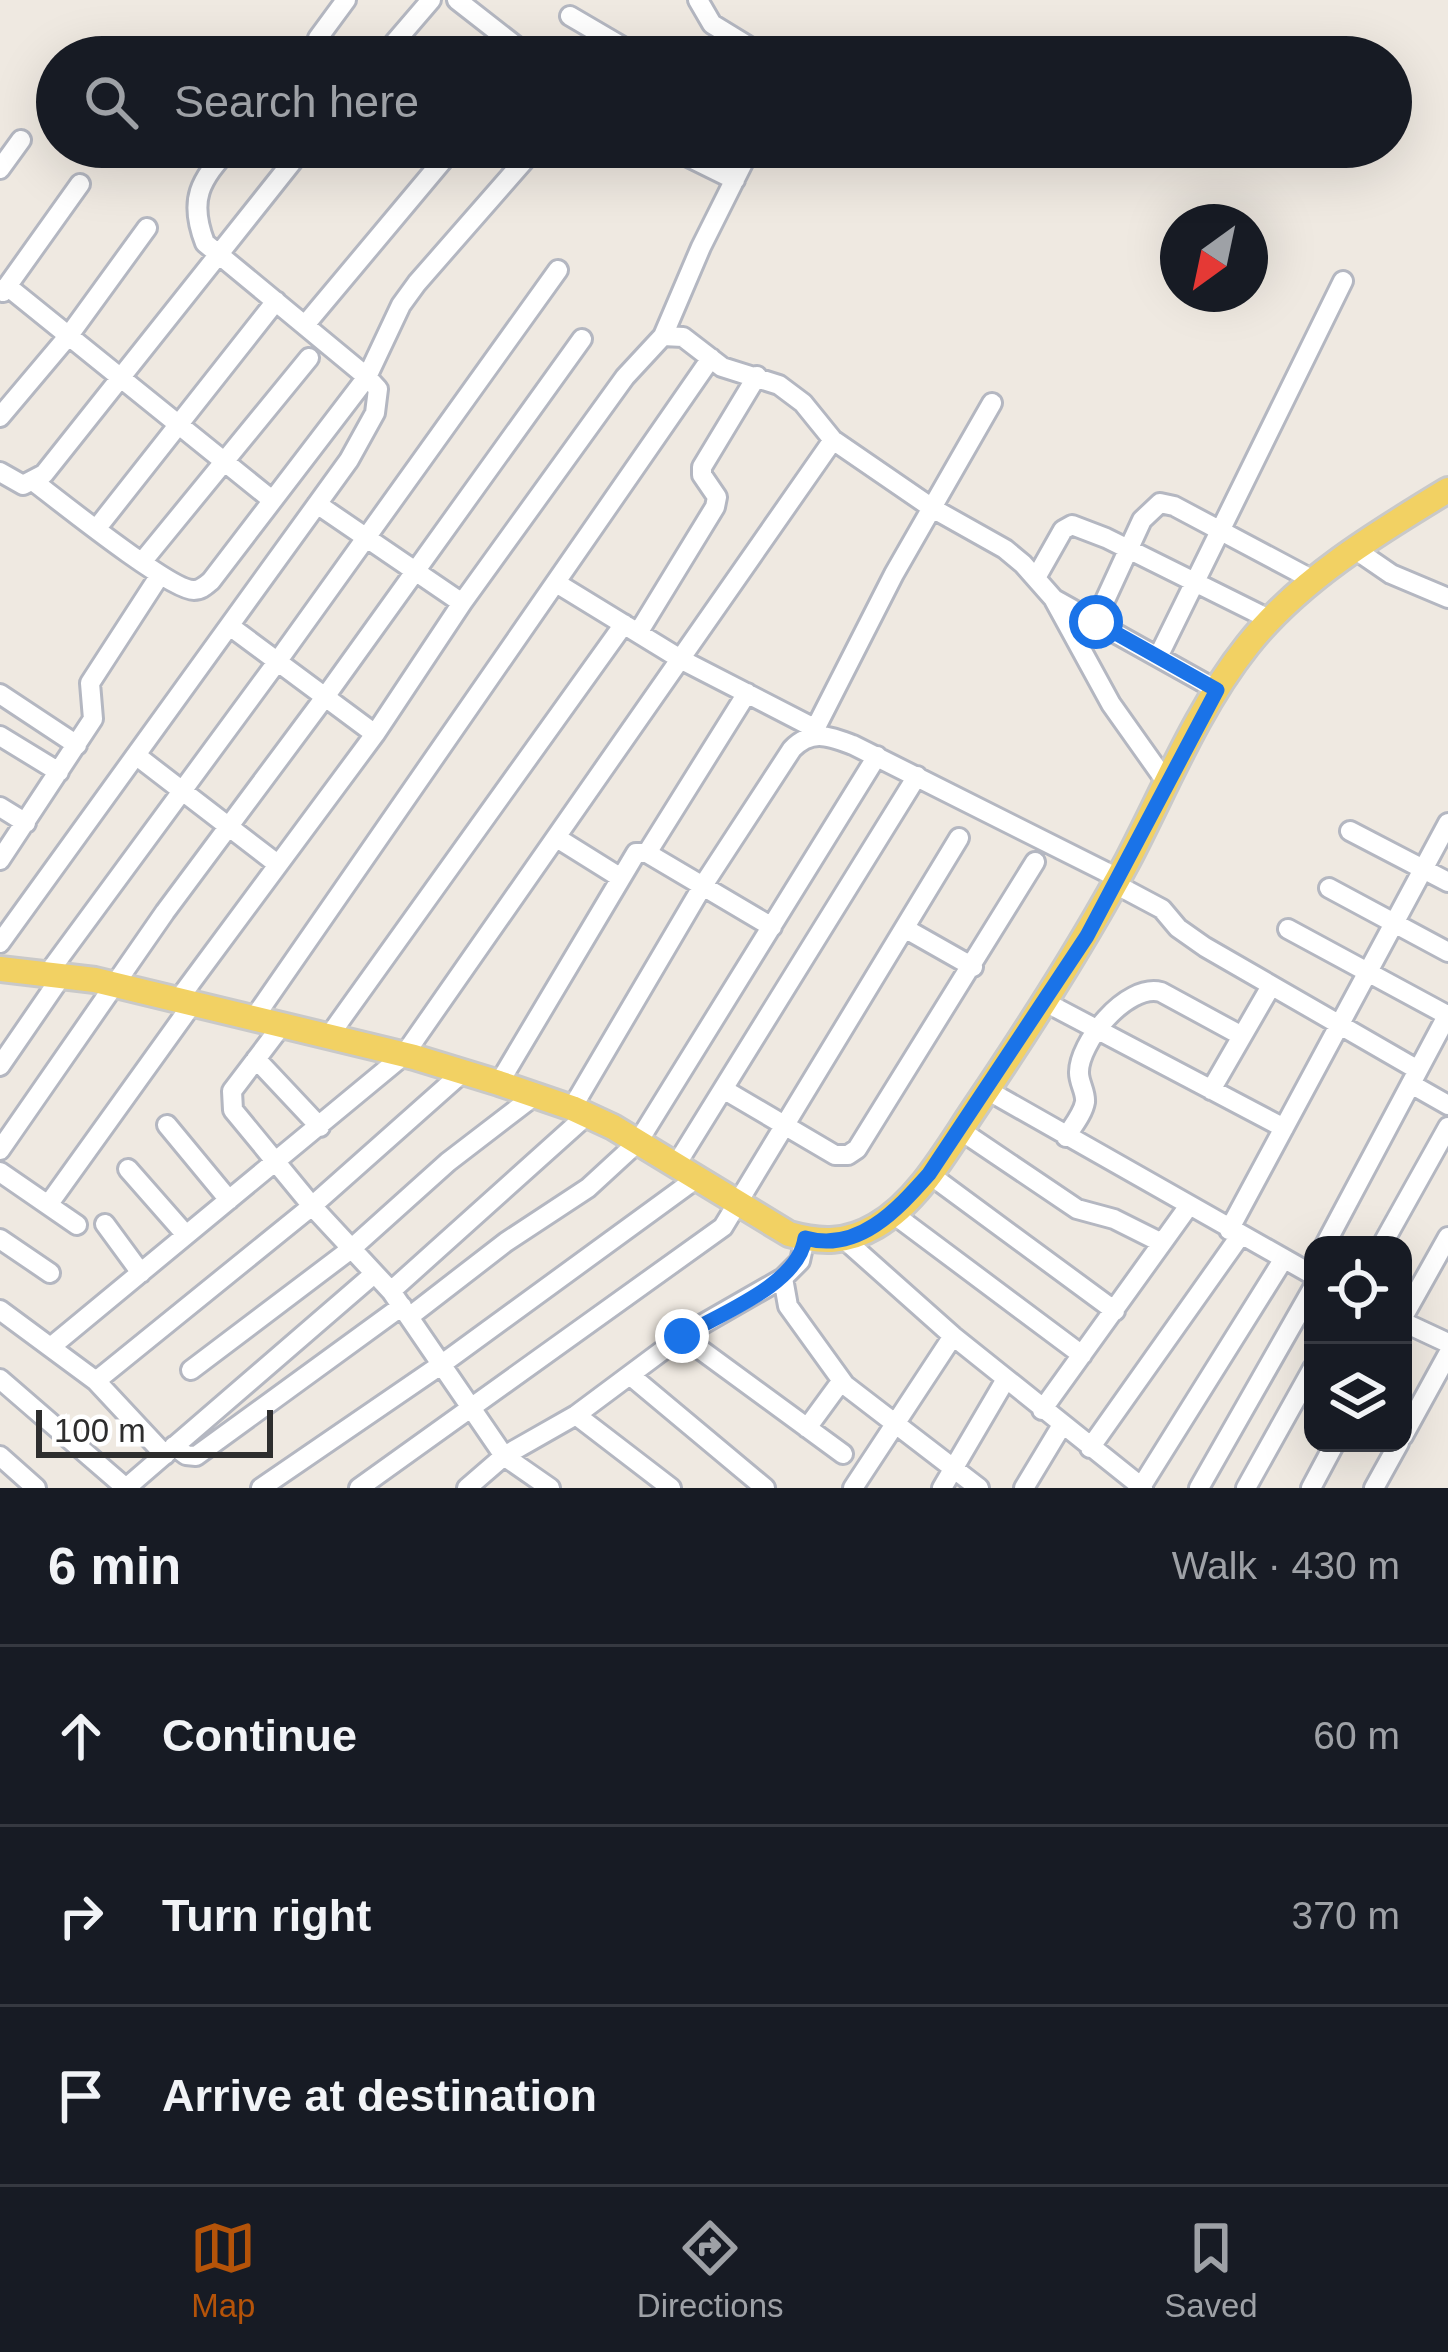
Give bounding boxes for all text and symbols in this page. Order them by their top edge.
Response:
search box [36,36,1412,168]
icon: search [78,69,144,135]
text: Search here [174,76,419,127]
north arrow [1160,204,1268,312]
route start [1069,595,1123,649]
map controls [1304,1236,1412,1452]
button: locate [1304,1236,1412,1344]
route end [655,1309,709,1363]
button: layers [1304,1344,1412,1452]
scale bar [36,1404,273,1457]
text: 100 m [54,1412,146,1449]
text: 6 min [48,1538,181,1595]
text: Walk · 430 m [1172,1544,1400,1587]
icon: ahead [48,1703,114,1769]
text: Continue [162,1710,357,1761]
text: 60 m [1313,1714,1400,1757]
icon: right [48,1883,114,1949]
text: Turn right [162,1890,371,1941]
text: 370 m [1292,1894,1400,1937]
icon: arrive [48,2063,114,2129]
text: Arrive at destination [162,2070,597,2121]
tab: Map [190,2215,256,2325]
tab: Directions [637,2215,784,2325]
tab: Saved [1164,2215,1258,2325]

